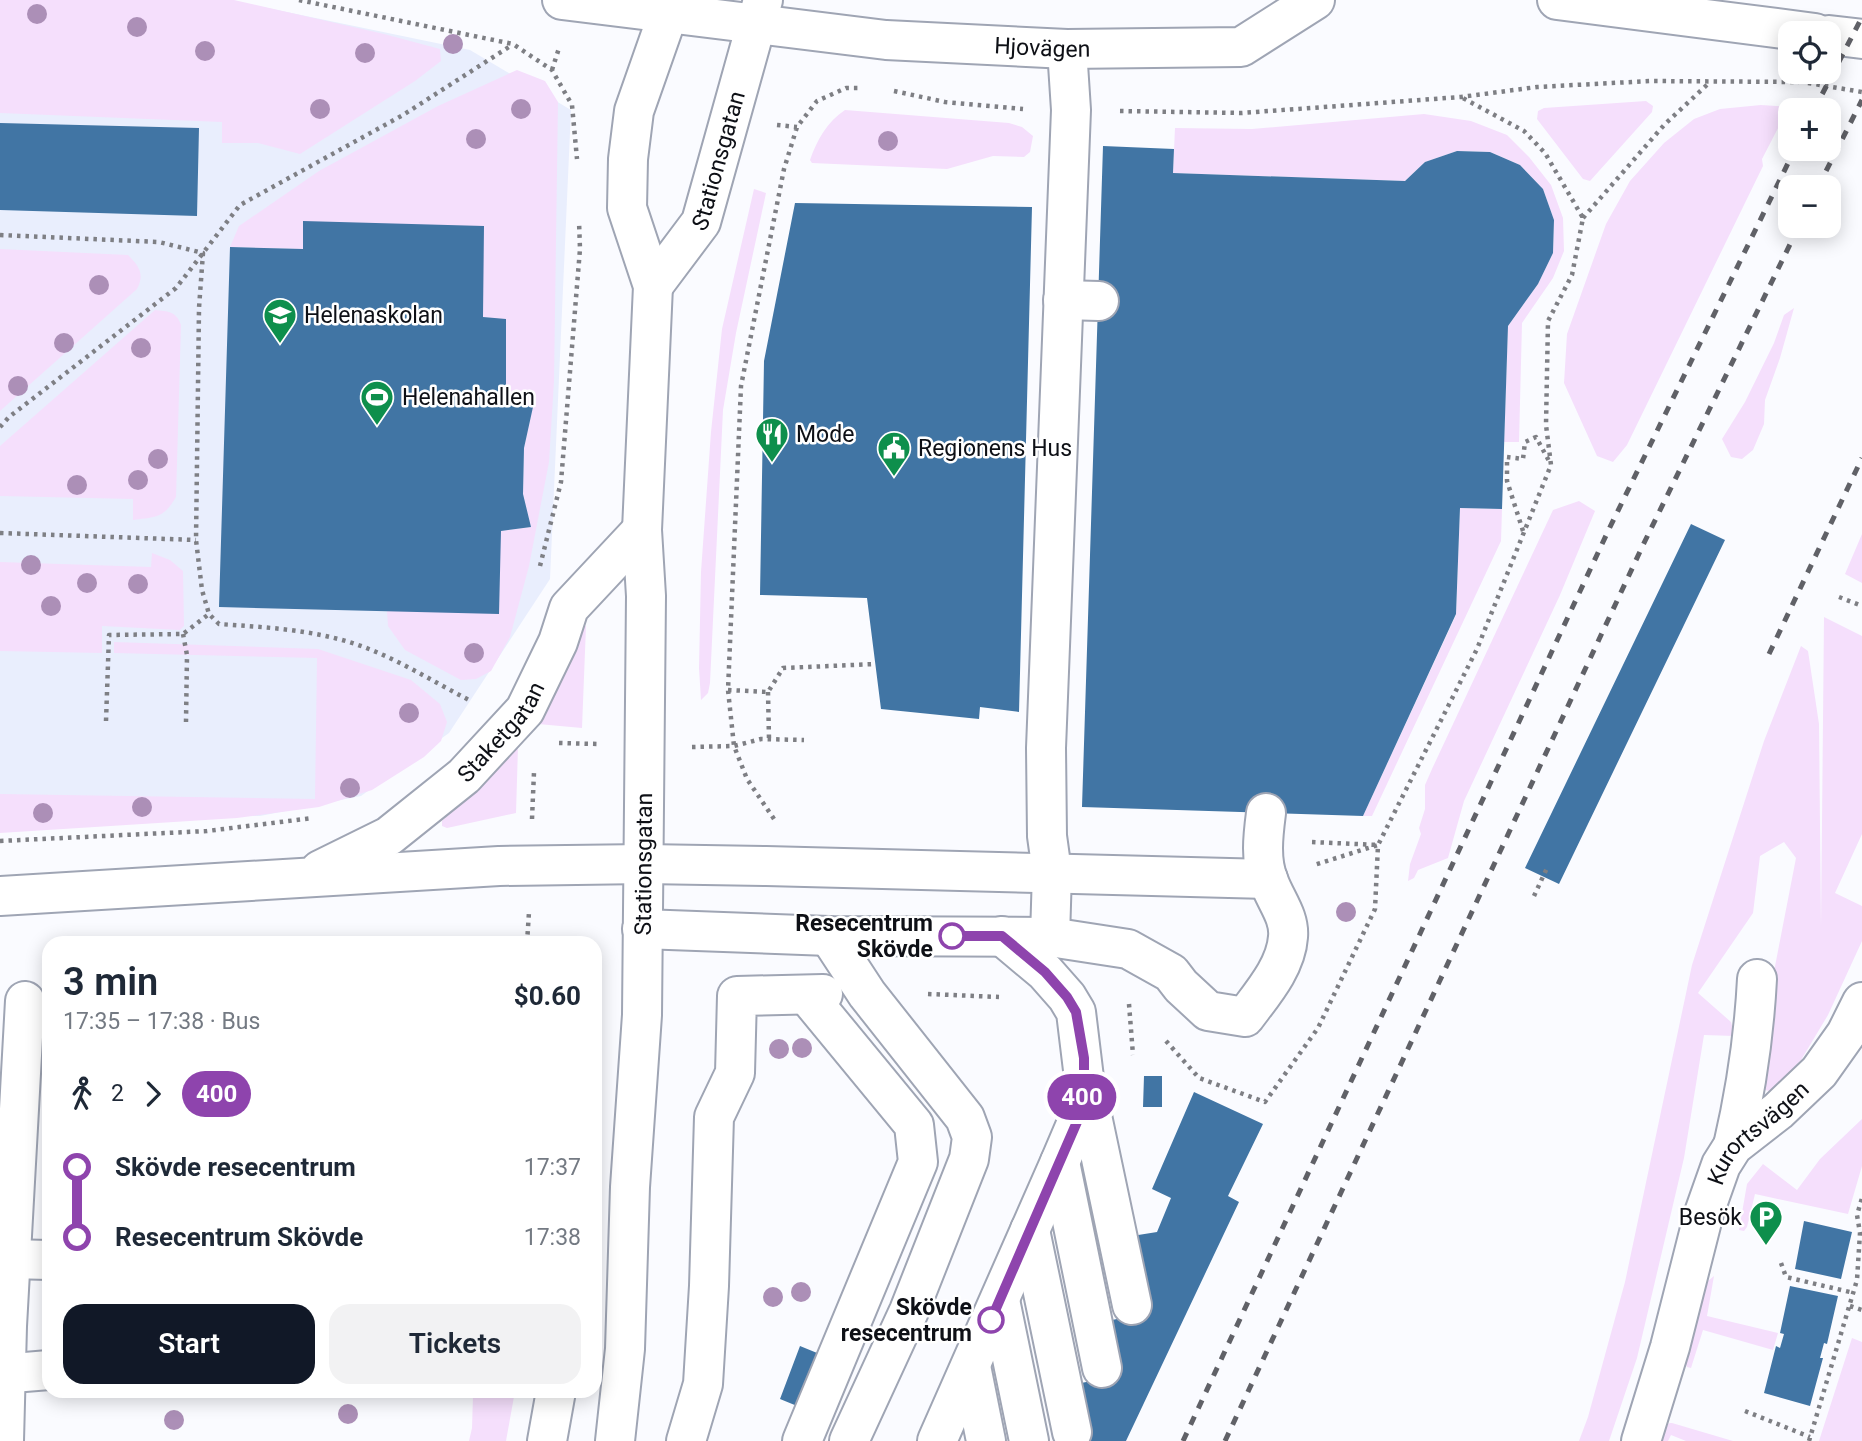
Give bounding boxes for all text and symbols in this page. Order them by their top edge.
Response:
map controls [1778,21,1841,238]
button: locate [1778,21,1841,84]
street label: Hjovägen [994,32,1091,63]
street label: Stationsgatan [686,88,750,236]
button: + [1778,98,1841,161]
button: − [1778,175,1841,238]
school or university icon: Helenaskolan [261,296,299,345]
place label: Helenaskolan [304,302,443,329]
sports icon: Helenahallen [358,378,396,427]
place label: Helenahallen [402,384,535,411]
restaurant icon: Mode [753,415,791,464]
place label: Mode [796,421,854,448]
public building icon: Regionens Hus [875,429,913,478]
place label: Regionens Hus [918,435,1072,462]
street label: Staketgatan [452,677,550,788]
street label: Stationsgatan [629,793,658,936]
place label: Resecentrum Skövde [795,910,933,963]
marker: Resecentrum Skövde [939,923,965,949]
text: 3 min [63,960,158,1004]
text: $0.60 [514,981,581,1011]
text: 17:35 – 17:38 · Bus [63,1008,260,1035]
line badge: 400 [1042,1074,1122,1120]
icon: walk [63,1075,101,1113]
icon: forward [134,1075,172,1113]
street label: Kurortsvägen [1702,1076,1814,1188]
text: 2 [111,1080,124,1107]
text: 400 [196,1080,237,1108]
text: 400 [1061,1083,1103,1111]
text: Skövde resecentrum [115,1152,356,1182]
text: 17:37 [524,1154,581,1181]
parking icon: Besök [1747,1198,1785,1247]
place label: Besök [1679,1204,1742,1231]
text: Resecentrum Skövde [115,1222,363,1252]
text: 17:38 [524,1224,581,1251]
place label: Skövde resecentrum [841,1294,972,1347]
button: Start [63,1304,315,1384]
button: Tickets [329,1304,581,1384]
marker: Skövde resecentrum [978,1307,1004,1333]

